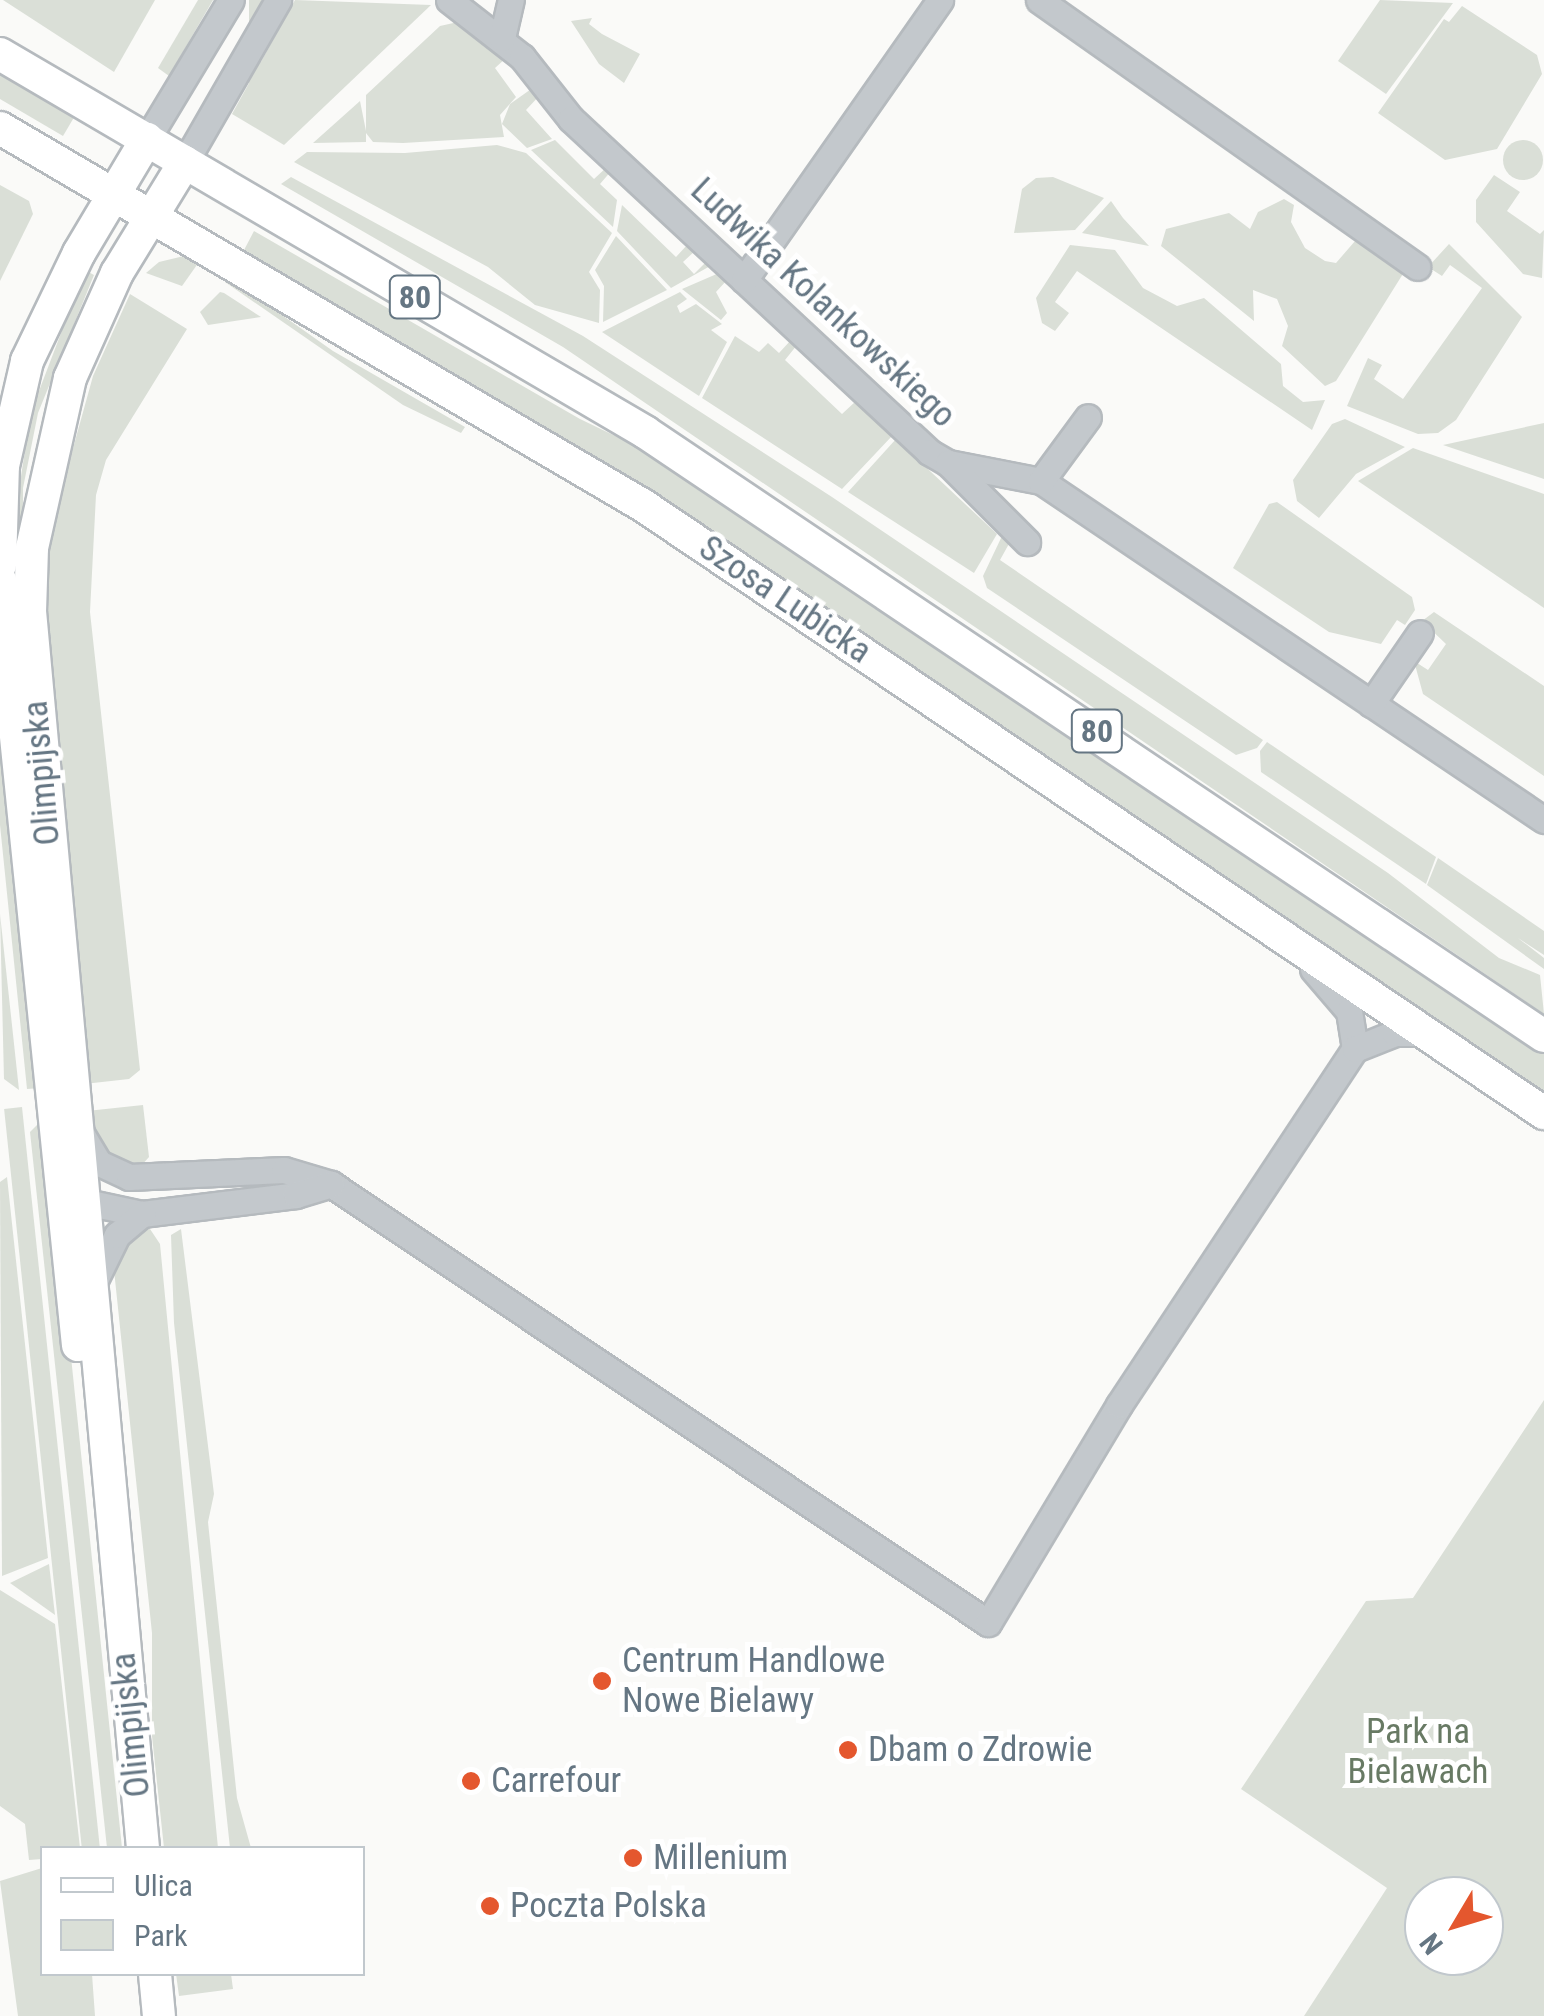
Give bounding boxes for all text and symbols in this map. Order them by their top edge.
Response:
street label: Ludwika Kolankowskiego [682,169,964,437]
road number: 80 [388,270,442,324]
street label: Szosa Lubicka [691,527,879,673]
street label: Olimpijska [15,699,69,847]
road number: 80 [1070,704,1124,758]
place label: Centrum Handlowe Nowe Bielawy [622,1640,885,1722]
street label: Olimpijska [103,1651,159,1799]
marker: Centrum Handlowe Nowe Bielawy [591,1670,613,1692]
park label: Park na Bielawach [1348,1711,1488,1793]
place label: Dbam o Zdrowie [868,1729,1092,1771]
marker: Dbam o Zdrowie [837,1739,859,1761]
place label: Carrefour [491,1760,621,1802]
marker: Carrefour [460,1770,482,1792]
place label: Millenium [653,1837,788,1879]
legend [40,1846,365,1976]
marker: Millenium [622,1847,644,1869]
text: Ulica [134,1868,193,1903]
north arrow [1404,1876,1504,1976]
place label: Poczta Polska [510,1885,707,1927]
marker: Poczta Polska [479,1895,501,1917]
text: Park [134,1918,188,1953]
text: N [1413,1927,1450,1960]

